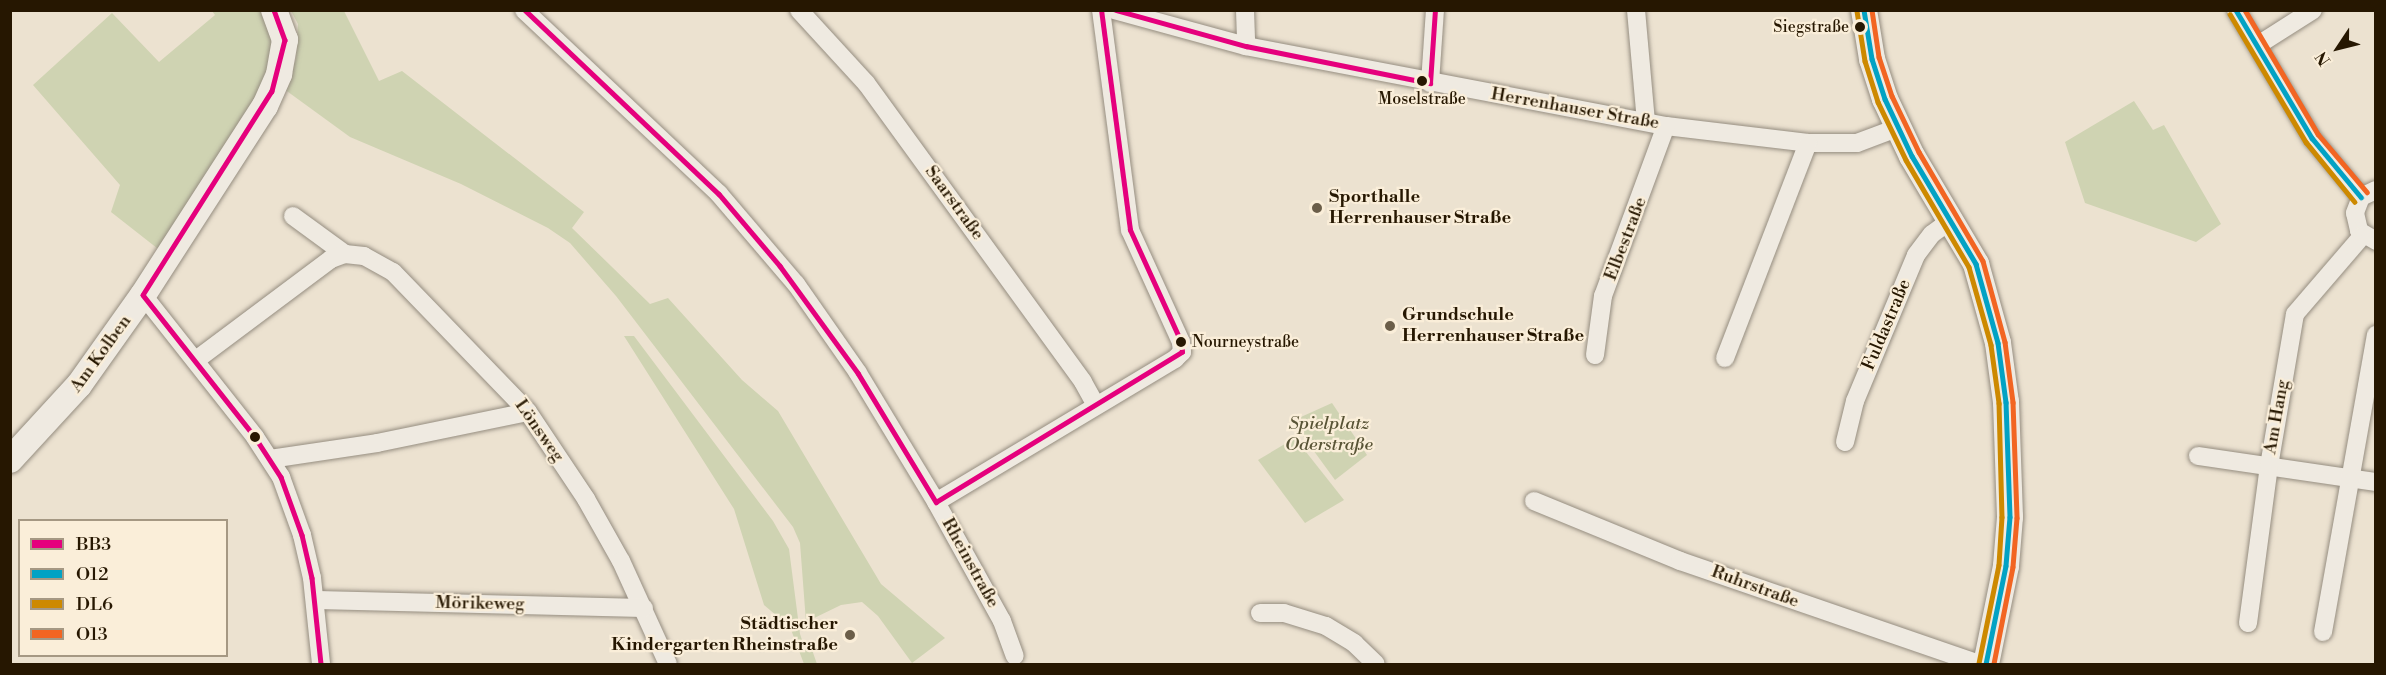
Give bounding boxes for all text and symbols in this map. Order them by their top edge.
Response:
place label: Siegstraße [1773,17,1849,37]
north arrow [2308,18,2368,78]
marker: Siegstraße [1854,21,1866,33]
text: N [2311,47,2335,69]
marker: Moselstraße [1416,75,1428,87]
street label: Herrenhauser Straße [1489,84,1661,134]
place label: Moselstraße [1378,89,1466,109]
street label: Saarstraße [920,162,988,244]
place label: Sporthalle Herrenhauser Straße [1329,187,1511,230]
street label: Elbestraße [1600,194,1652,284]
marker: Sporthalle Herrenhauser Straße [1310,201,1324,215]
street label: Fuldastraße [1858,276,1916,374]
place label: Grundschule Herrenhauser Straße [1402,305,1584,348]
street label: Am Kolben [66,311,136,397]
marker: Grundschule Herrenhauser Straße [1383,319,1397,333]
place label: Nourneystraße [1192,332,1299,352]
marker: Nourneystraße [1175,336,1187,348]
street label: Am Hang [2260,378,2294,456]
street label: Lönsweg [510,395,568,467]
park label: Spielplatz Oderstraße [1285,414,1373,456]
unlabelled marker [249,431,261,443]
street label: Rheinstraße [936,514,1004,612]
legend [18,519,228,657]
text: BB3 [76,533,111,556]
street label: Ruhrstraße [1708,561,1802,613]
text: O12 [76,563,108,586]
street label: Mörikeweg [435,592,525,616]
text: DL6 [76,593,113,616]
place label: Städtischer Kindergarten Rheinstraße [611,614,838,656]
text: O13 [76,623,108,646]
marker: Städtischer Kindergarten Rheinstraße [843,628,857,642]

